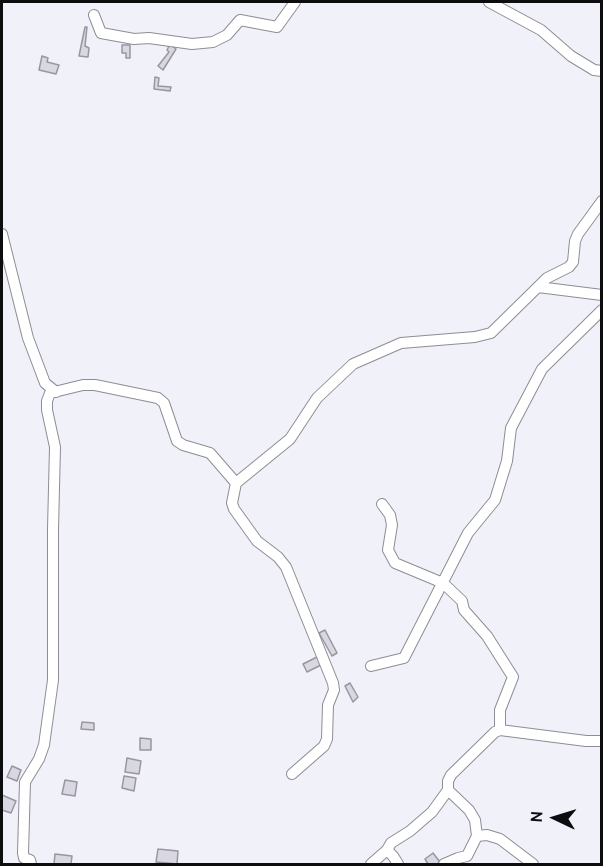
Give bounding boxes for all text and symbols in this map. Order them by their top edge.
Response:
north arrow [525,788,585,848]
text: N [527,810,546,823]

